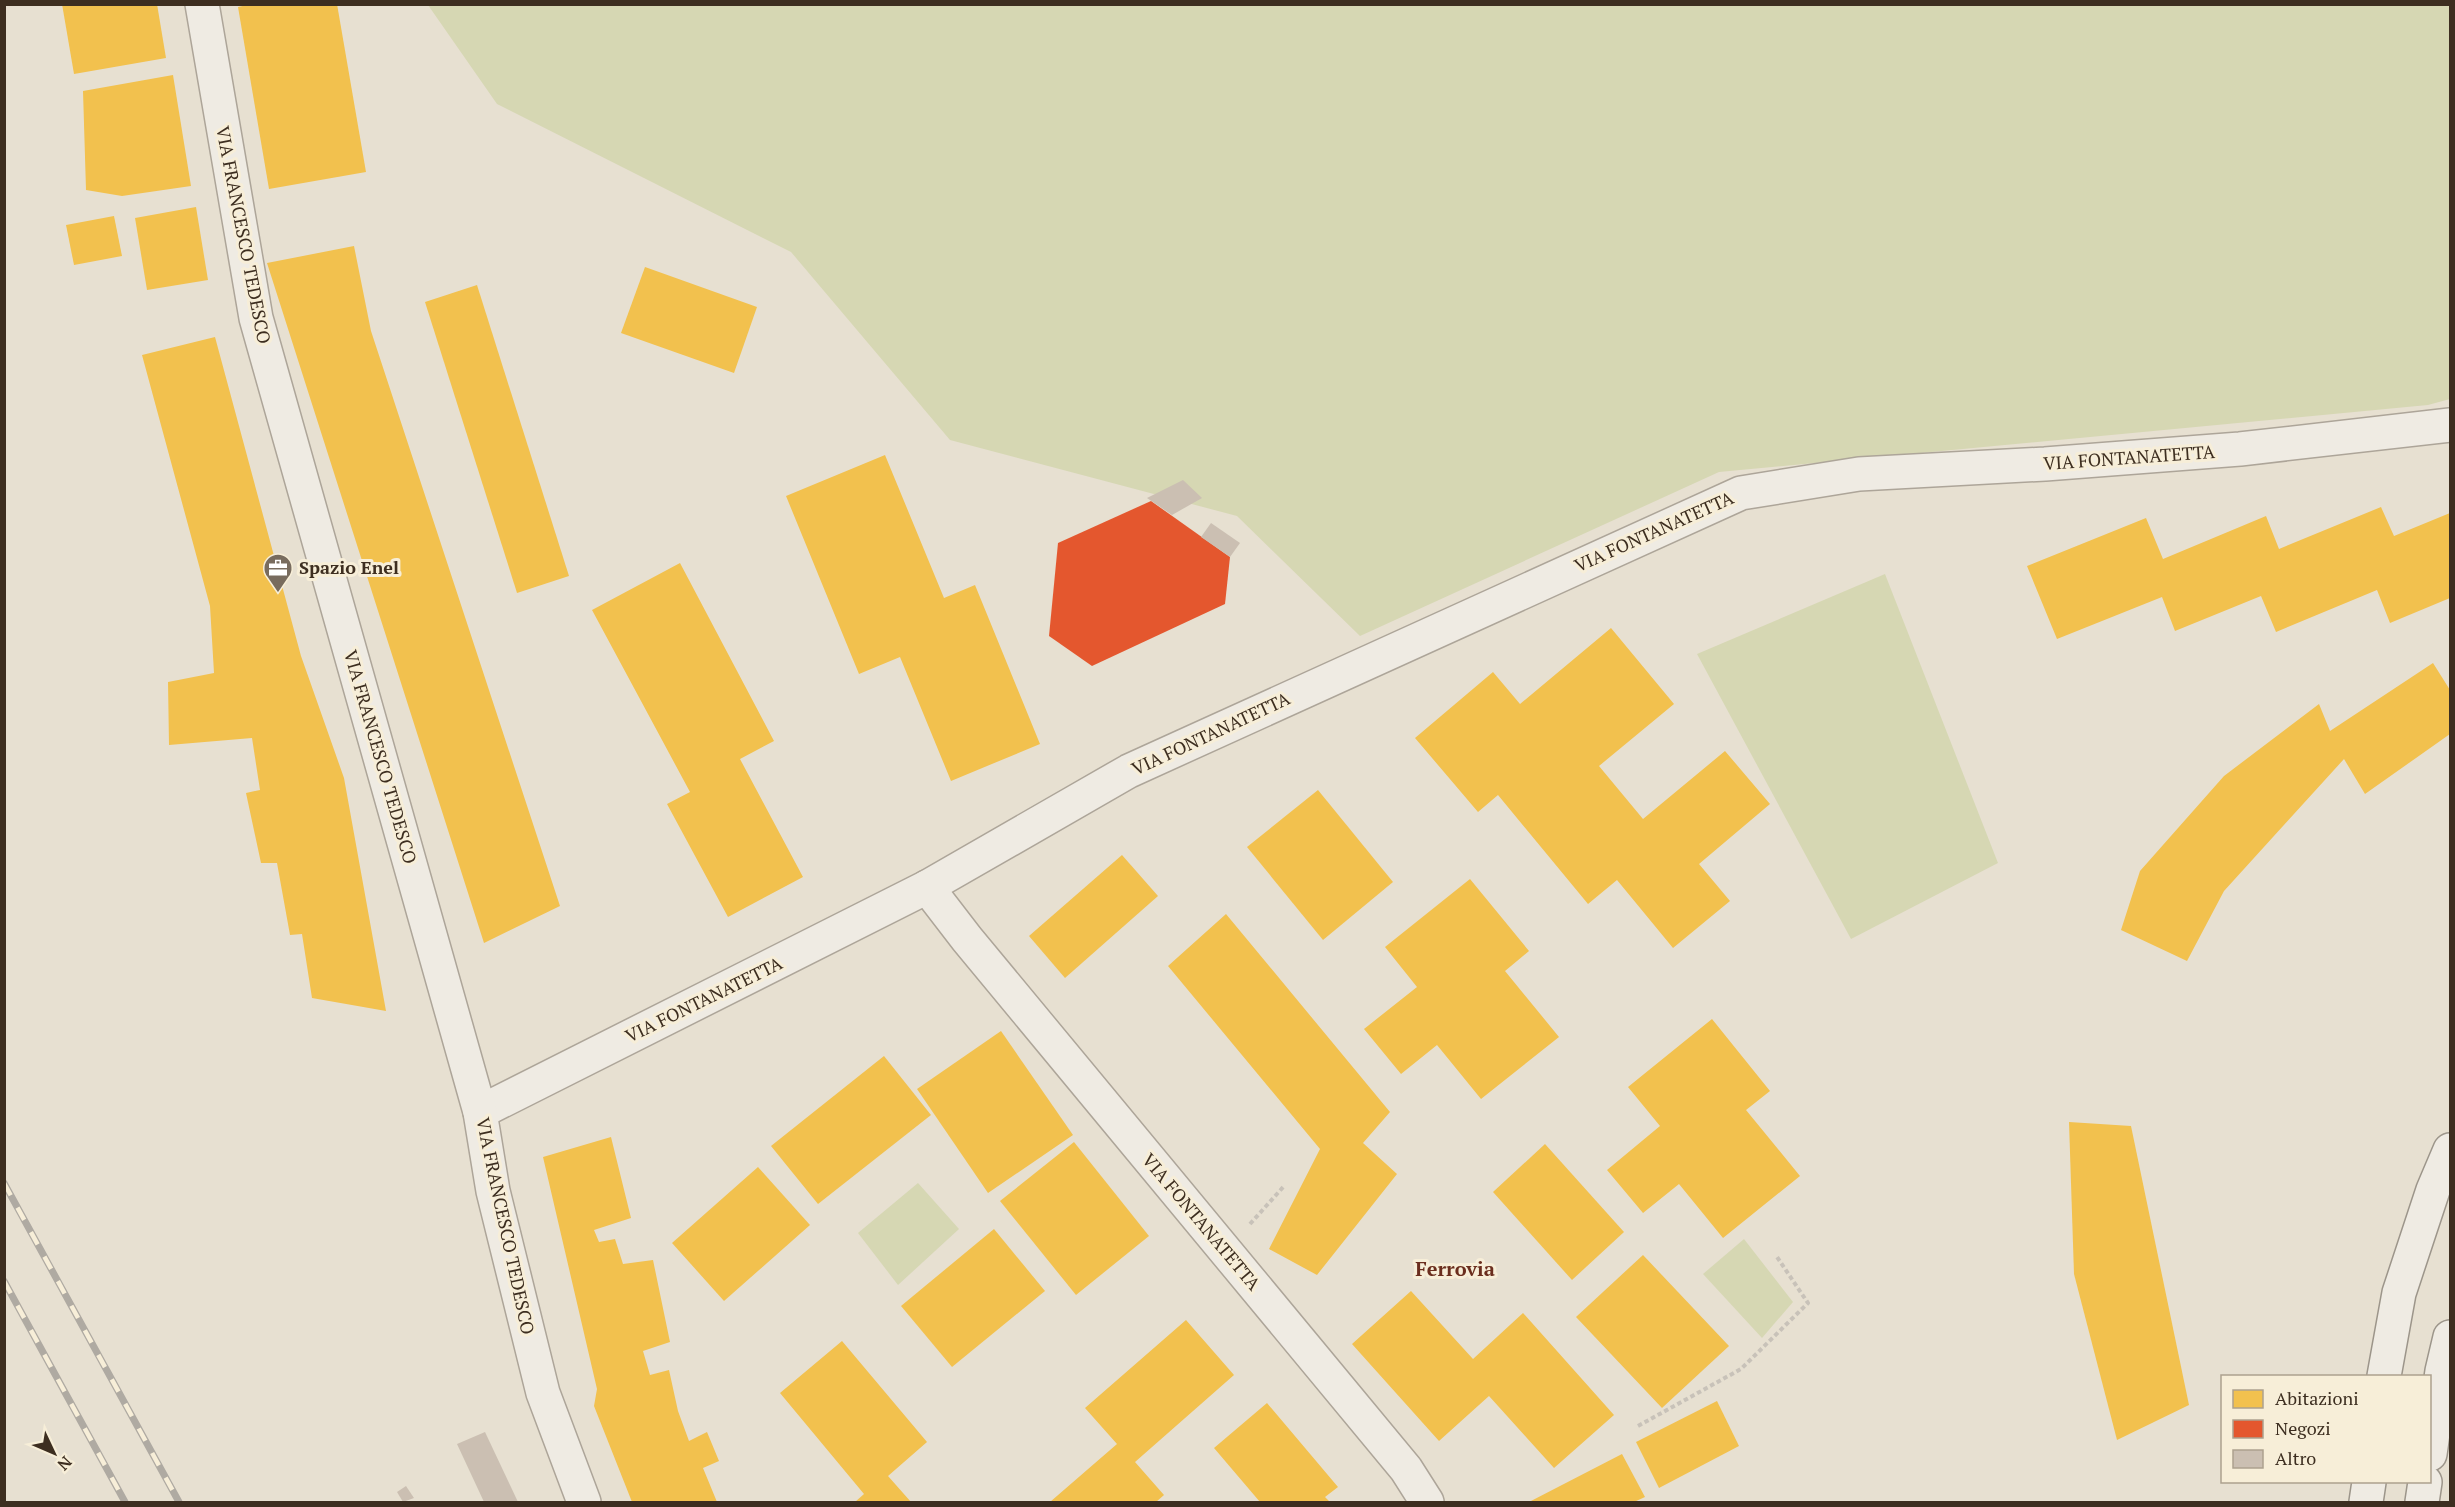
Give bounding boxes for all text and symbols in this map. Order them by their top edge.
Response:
street label: VIA FRANCESCO TEDESCO [211,124,277,346]
street label: VIA FONTANATETTA [2042,439,2216,475]
street label: VIA FONTANATETTA [1570,485,1738,577]
office icon: Spazio Enel [262,552,294,594]
place label: Spazio Enel [299,555,399,579]
street label: VIA FRANCESCO TEDESCO [339,647,423,866]
street label: VIA FONTANATETTA [1128,686,1294,780]
street label: VIA FONTANATETTA [621,950,787,1048]
street label: VIA FRANCESCO TEDESCO [471,1115,541,1336]
street label: VIA FONTANATETTA [1137,1148,1267,1295]
district label: Ferrovia [1415,1255,1495,1282]
legend [2221,1375,2431,1483]
text: Abitazioni [2275,1386,2359,1410]
text: Negozi [2275,1416,2331,1440]
north arrow [24,1423,84,1483]
text: Altro [2275,1446,2316,1470]
text: N [53,1451,77,1475]

